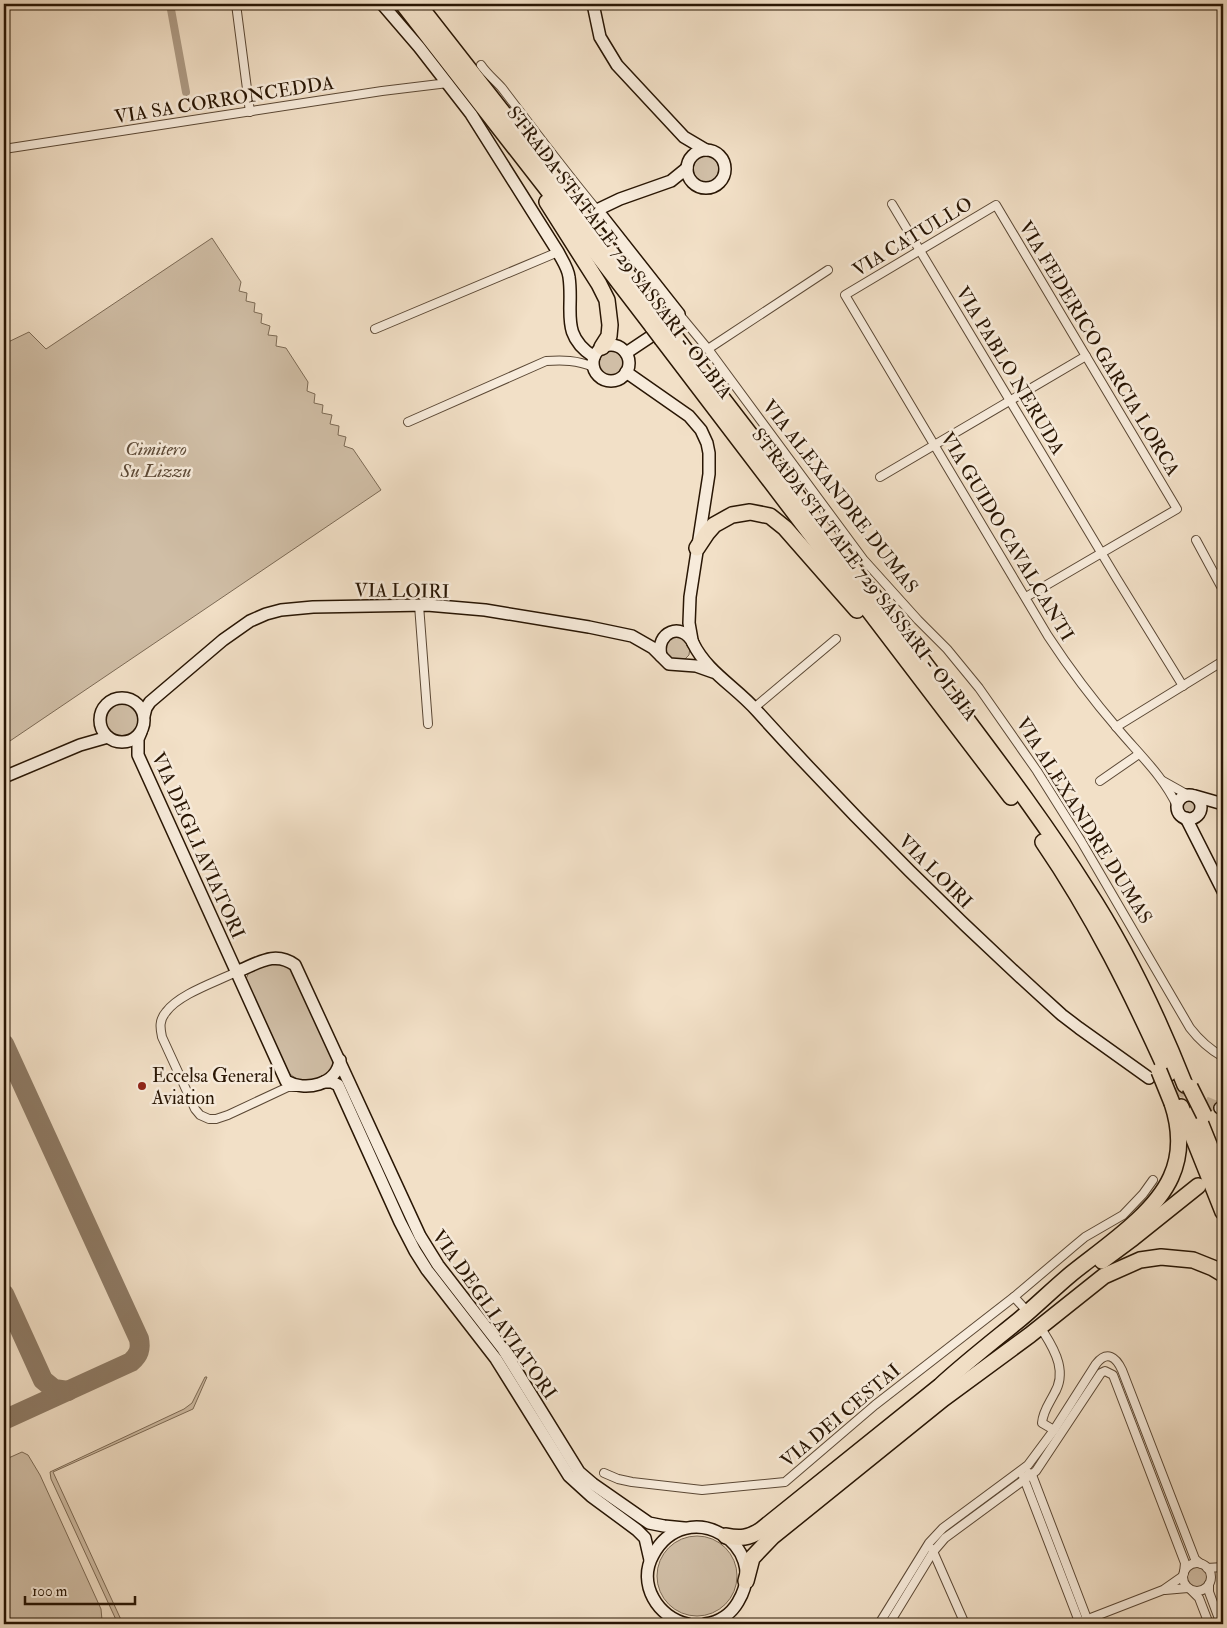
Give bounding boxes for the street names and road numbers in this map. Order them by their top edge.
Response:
street label: VIA SA CORRONCEDDA [113,71,336,129]
street label: STRADA STATALE 729 SASSARI - OLBIA [501,101,737,404]
street label: VIA CATULLO [848,192,977,282]
street label: VIA FEDERICO GARCIA LORCA [1013,217,1185,480]
street label: VIA PABLO NERUDA [950,282,1070,459]
street label: VIA ALEXANDRE DUMAS [757,395,923,598]
street label: STRADA STATALE 729 SASSARI - OLBIA [746,423,982,726]
street label: VIA GUIDO CAVALCANTI [935,428,1079,645]
street label: VIA LOIRI [354,578,450,604]
street label: VIA ALEXANDRE DUMAS [1011,713,1158,928]
street label: VIA DEGLI AVIATORI [146,748,250,942]
street label: VIA LOIRI [893,830,977,914]
street label: VIA DEGLI AVIATORI [427,1225,562,1404]
street label: VIA DEI CESTAI [776,1359,905,1473]

